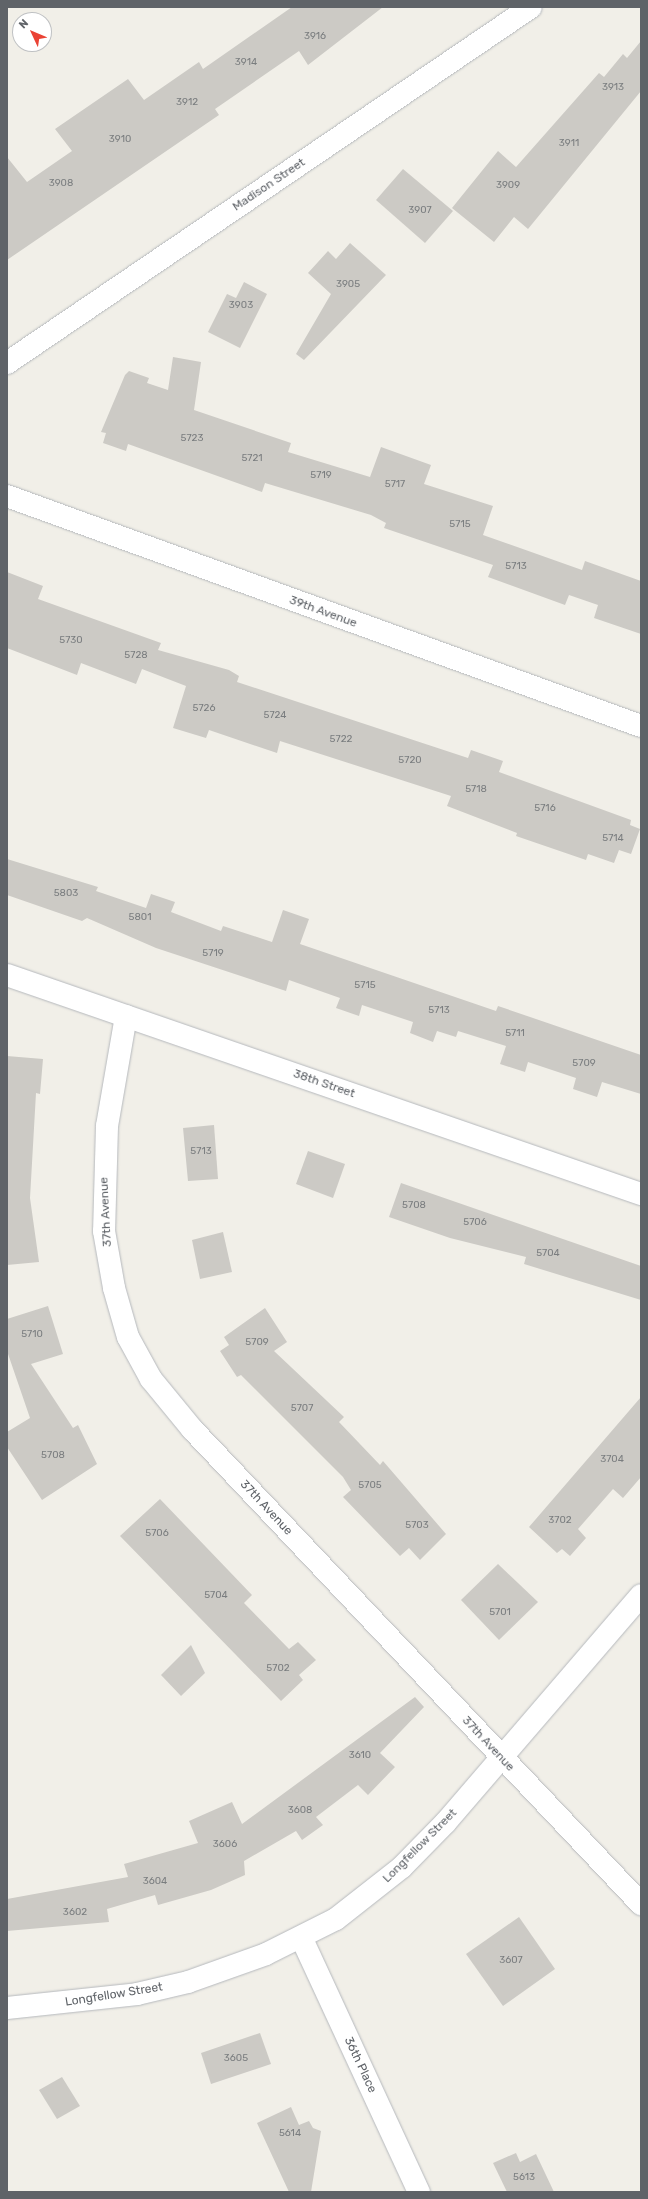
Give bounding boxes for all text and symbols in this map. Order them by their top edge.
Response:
north arrow [12,12,52,52]
text: N [16,17,31,31]
house number: 3916 [304,31,326,43]
house number: 3914 [235,57,257,69]
house number: 3913 [602,82,624,94]
house number: 3912 [176,97,198,109]
house number: 3910 [109,134,131,146]
house number: 3911 [559,138,579,150]
street label: Madison Street [230,156,308,214]
house number: 3908 [49,178,73,190]
house number: 3909 [496,180,520,192]
house number: 3907 [408,205,432,217]
house number: 3905 [336,279,360,291]
house number: 3903 [229,300,253,312]
house number: 5723 [181,433,203,445]
house number: 5721 [241,453,263,465]
house number: 5719 [310,470,332,482]
house number: 5717 [385,479,405,491]
house number: 5715 [449,519,471,531]
house number: 5713 [505,561,527,573]
street label: 39th Avenue [287,593,359,631]
house number: 5730 [59,635,83,647]
house number: 5728 [124,650,148,662]
house number: 5726 [193,703,215,715]
house number: 5724 [263,710,287,722]
house number: 5722 [330,734,352,746]
house number: 5720 [398,755,422,767]
house number: 5718 [465,784,487,796]
house number: 5716 [534,803,556,815]
house number: 5714 [602,833,624,845]
house number: 5803 [54,888,78,900]
house number: 5801 [129,912,151,924]
house number: 5719 [202,948,224,960]
house number: 5715 [354,980,376,992]
house number: 5713 [428,1005,450,1017]
house number: 5711 [505,1028,525,1040]
house number: 5709 [572,1058,596,1070]
street label: 38th Street [291,1067,357,1101]
house number: 5713 [190,1146,212,1158]
street label: 37th Avenue [97,1177,115,1247]
house number: 5708 [402,1200,426,1212]
house number: 5706 [463,1217,487,1229]
house number: 5704 [536,1248,560,1260]
house number: 5710 [21,1329,43,1341]
house number: 5709 [245,1337,269,1349]
house number: 5707 [291,1403,313,1415]
house number: 5708 [41,1450,65,1462]
house number: 3704 [600,1454,624,1466]
street label: 37th Avenue [237,1477,295,1539]
house number: 5705 [358,1480,382,1492]
house number: 3702 [548,1515,572,1527]
house number: 5703 [405,1520,429,1532]
house number: 5706 [145,1528,169,1540]
house number: 5704 [204,1590,228,1602]
house number: 5701 [489,1607,511,1619]
house number: 5702 [266,1663,290,1675]
street label: 37th Avenue [459,1713,517,1775]
house number: 3610 [349,1750,371,1762]
house number: 3608 [288,1805,312,1817]
street label: Longfellow Street [380,1806,460,1886]
house number: 3606 [213,1839,237,1851]
house number: 3604 [143,1876,167,1888]
house number: 3602 [63,1907,87,1919]
house number: 3607 [499,1955,523,1967]
street label: Longfellow Street [64,1980,164,2010]
street label: 36th Place [341,2035,379,2095]
house number: 3605 [224,2053,248,2065]
house number: 5614 [279,2128,301,2140]
house number: 5613 [513,2172,535,2184]

